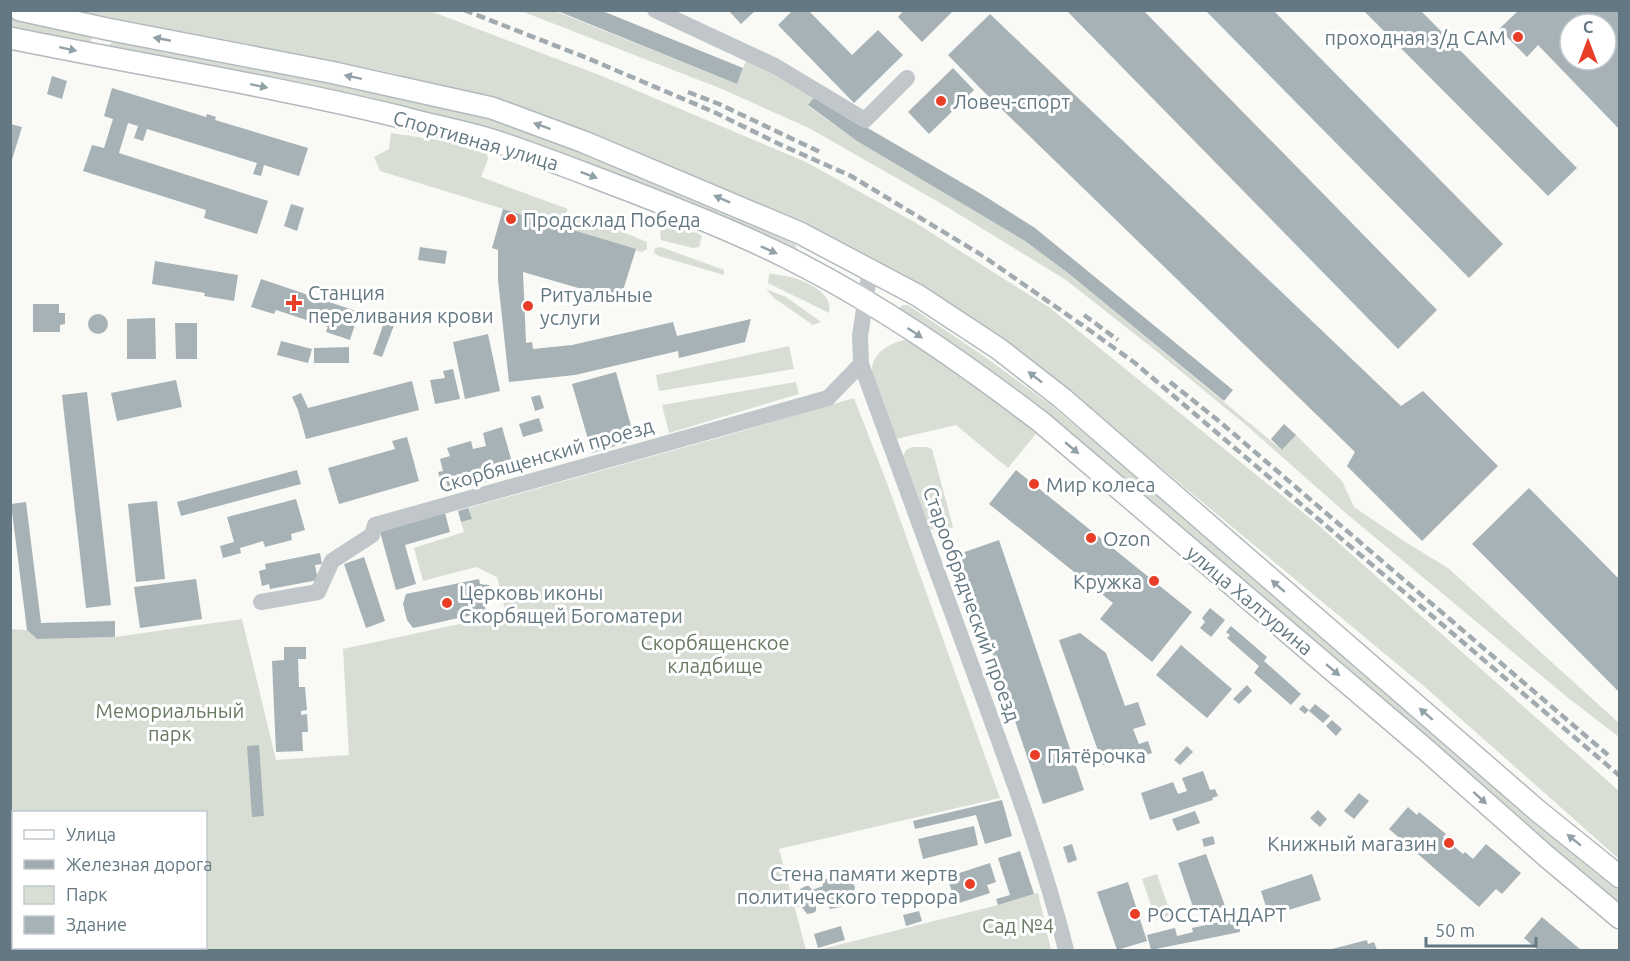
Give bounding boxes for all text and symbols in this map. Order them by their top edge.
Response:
north arrow [1558,12,1618,72]
text: С [1583,18,1593,36]
place label: проходная з/д САМ [1325,26,1506,49]
marker: проходная з/д САМ [1511,30,1525,44]
one-way arrow [152,34,171,43]
one-way arrow [59,45,77,55]
one-way arrow [344,71,363,81]
one-way arrow [250,82,269,91]
place label: Ловеч-спорт [953,90,1070,113]
marker: Ловеч-спорт [934,94,948,108]
street label: Спортивная улица [391,105,561,175]
one-way arrow [532,121,550,131]
one-way arrow [580,171,598,180]
one-way arrow [713,194,731,204]
place label: Продсклад Победа [523,208,700,231]
marker: Продсклад Победа [504,212,518,226]
one-way arrow [760,246,778,255]
place label: Станция переливания крови [308,281,494,327]
place label: Ритуальные услуги [540,283,653,329]
marker: Станция переливания крови [285,294,303,312]
marker: Ритуальные услуги [521,299,535,313]
one-way arrow [907,327,923,339]
one-way arrow [1027,371,1043,384]
street label: Скорбященский проезд [436,413,656,497]
one-way arrow [1064,442,1080,455]
place label: Мир колеса [1046,473,1155,496]
marker: Мир колеса [1027,477,1041,491]
street label: Старообрядческий проезд [919,483,1025,725]
place label: Ozon [1103,527,1151,550]
marker: Ozon [1084,531,1098,545]
street label: улица Халтурина [1182,540,1318,660]
place label: Кружка [1073,570,1142,593]
marker: Кружка [1147,574,1161,588]
one-way arrow [1271,579,1286,593]
place label: Церковь иконы Скорбящей Богоматери [459,581,683,627]
marker: Церковь иконы Скорбящей Богоматери [440,596,454,610]
park label: Скорбященское кладбище [640,631,790,677]
one-way arrow [1325,663,1340,676]
park label: Мемориальный парк [96,699,244,745]
one-way arrow [1419,708,1434,721]
place label: Пятёрочка [1047,744,1146,767]
marker: Пятёрочка [1028,748,1042,762]
one-way arrow [1472,791,1487,804]
legend [12,811,207,949]
text: Улица [66,824,116,844]
place label: Книжный магазин [1267,832,1437,855]
one-way arrow [1566,834,1582,847]
marker: Книжный магазин [1442,836,1456,850]
text: Железная дорога [66,854,213,874]
place label: Стена памяти жертв политического террора [737,862,958,908]
marker: Стена памяти жертв политического террора [963,877,977,891]
text: Парк [66,884,107,904]
place label: РОССТАНДАРТ [1147,903,1287,926]
marker: РОССТАНДАРТ [1128,907,1142,921]
scale bar [1426,910,1536,948]
text: Здание [66,914,127,934]
park label: Сад №4 [982,914,1054,937]
text: 50 m [1435,920,1475,940]

